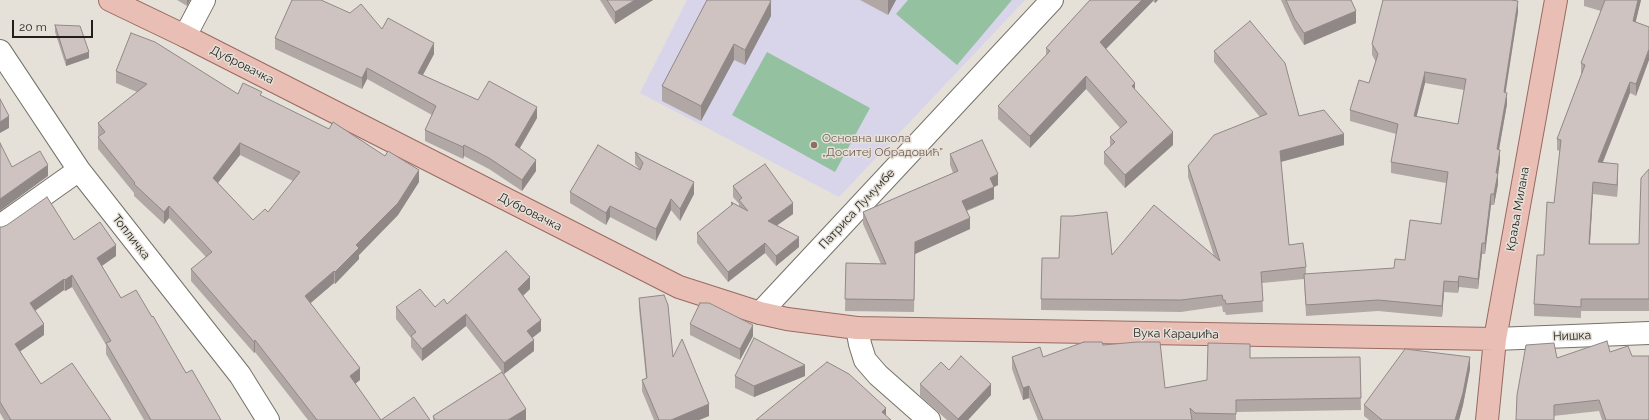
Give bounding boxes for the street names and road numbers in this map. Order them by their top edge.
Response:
street label: Дубровачка [208,43,276,87]
street label: Патриса Лумумбе [816,166,898,252]
street label: Краља Милана [1504,166,1532,252]
street label: Дубровачка [496,190,564,234]
street label: Топличка [109,212,153,262]
street label: Вука Караџића [1133,326,1219,342]
street label: Нишка [1553,328,1591,344]

